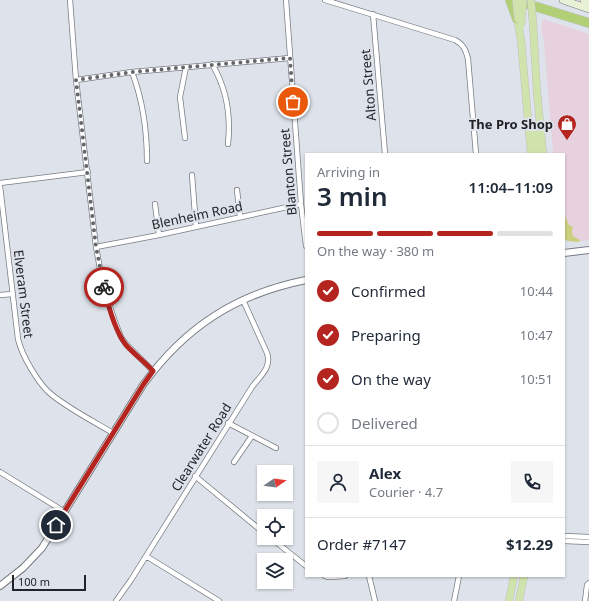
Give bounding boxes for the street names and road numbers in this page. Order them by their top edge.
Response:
street label: Alton Street [356,48,380,122]
street label: Blanton Street [275,127,301,216]
street label: Blenheim Road [150,197,244,233]
street label: Elveram Street [10,249,38,339]
street label: Clearwater Road [167,399,235,495]

